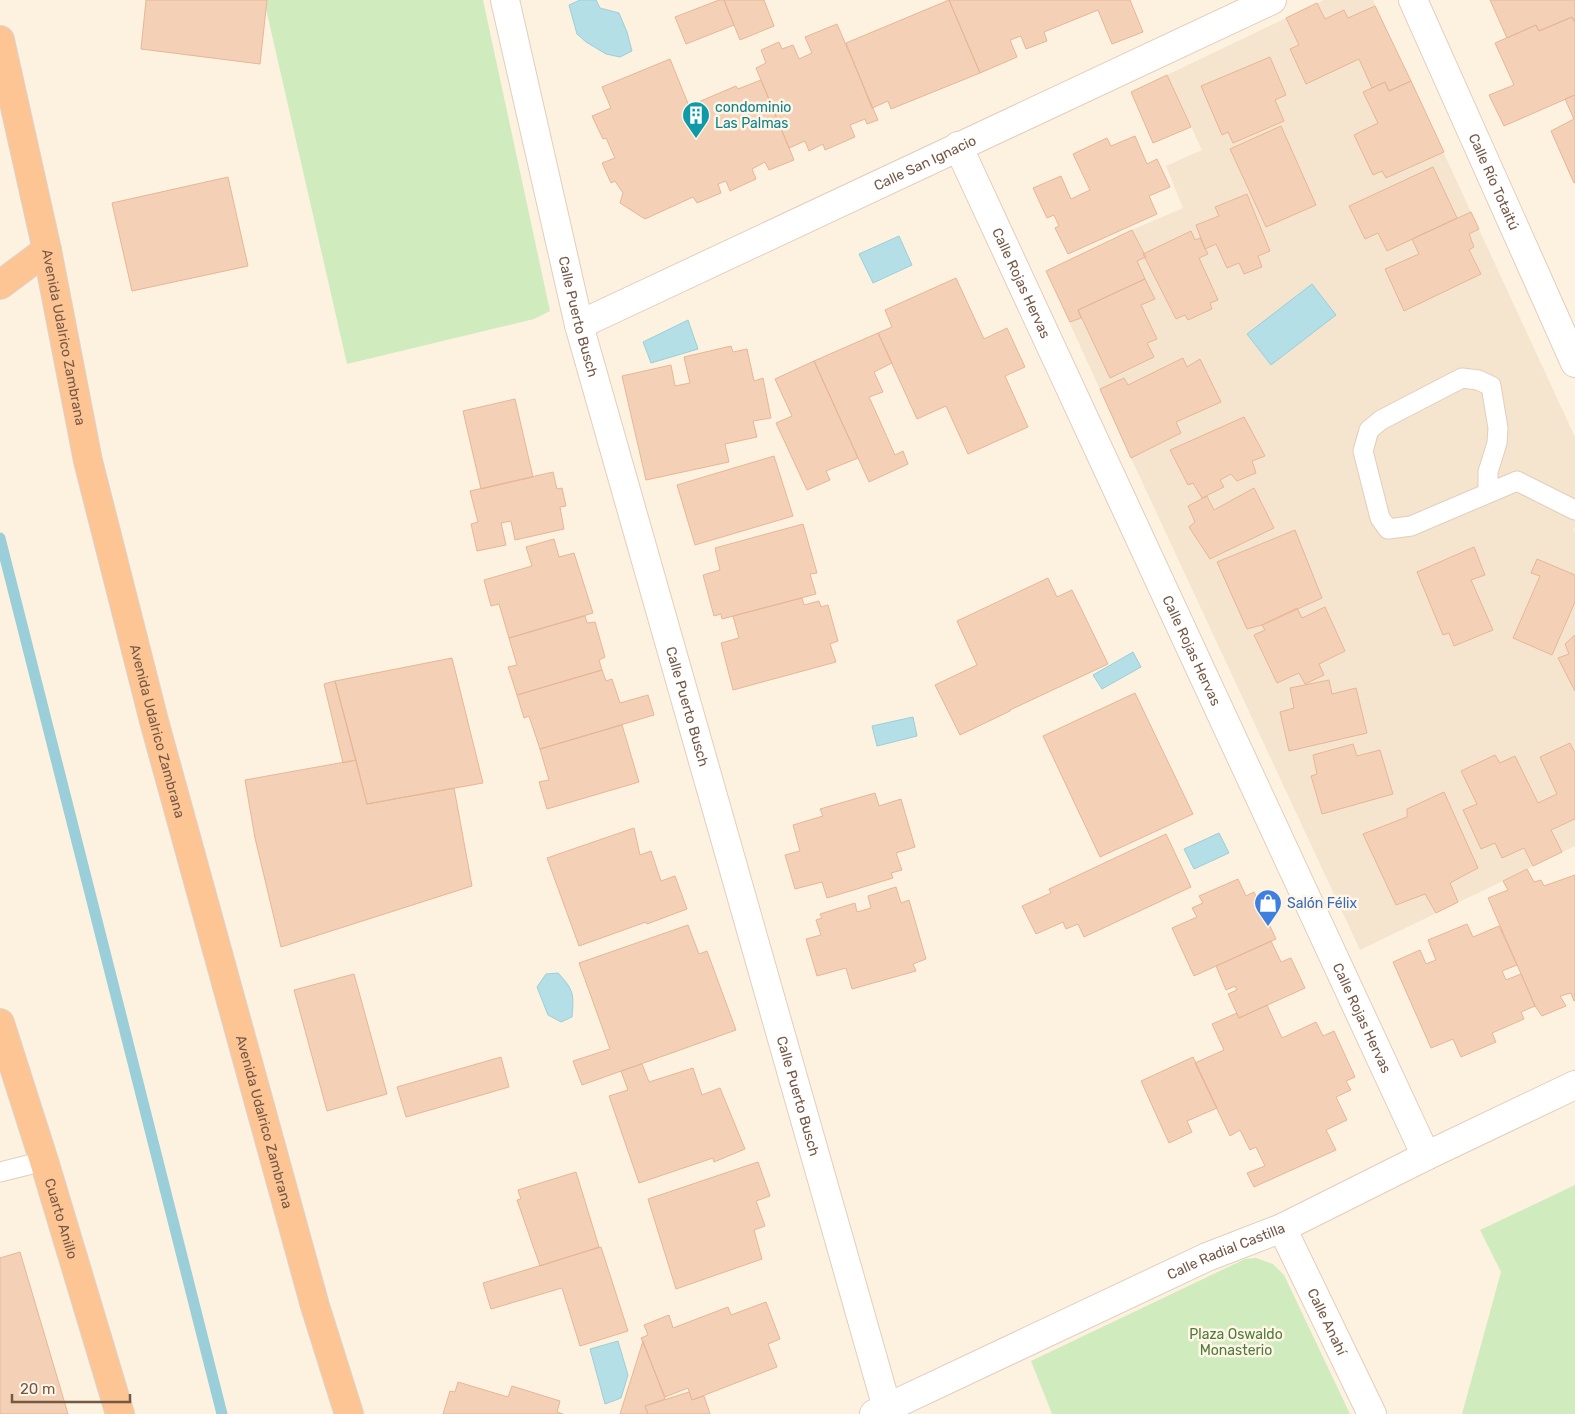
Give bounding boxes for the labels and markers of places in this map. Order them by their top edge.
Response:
place label: condominio Las Palmas [715,99,791,132]
building icon: condominio Las Palmas [681,100,711,139]
shop icon: Salón Félix [1253,888,1283,927]
place label: Salón Félix [1287,895,1357,912]

